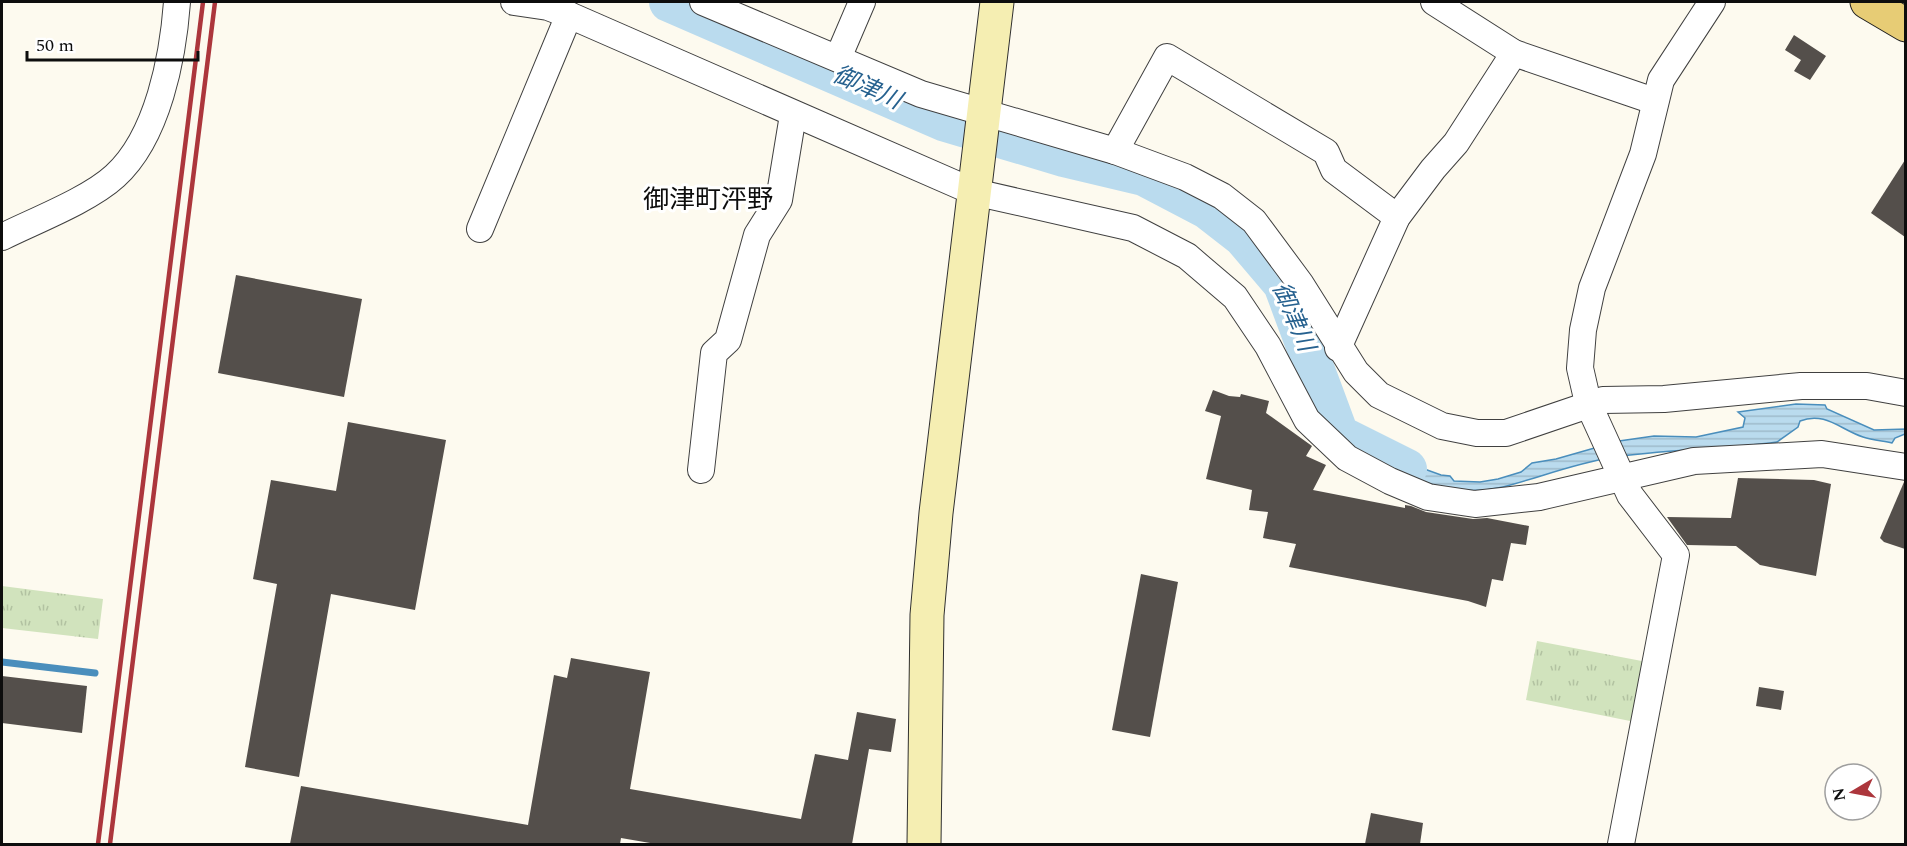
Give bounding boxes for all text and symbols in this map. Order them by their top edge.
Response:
scale bar [27,24,198,62]
text: 50 m [36,32,74,59]
water label: 御津川 [827,57,910,120]
district label: 御津町泙野 [643,180,773,220]
water label: 御津川 [1262,277,1325,360]
north arrow [1823,762,1883,822]
text: N [1826,786,1852,803]

